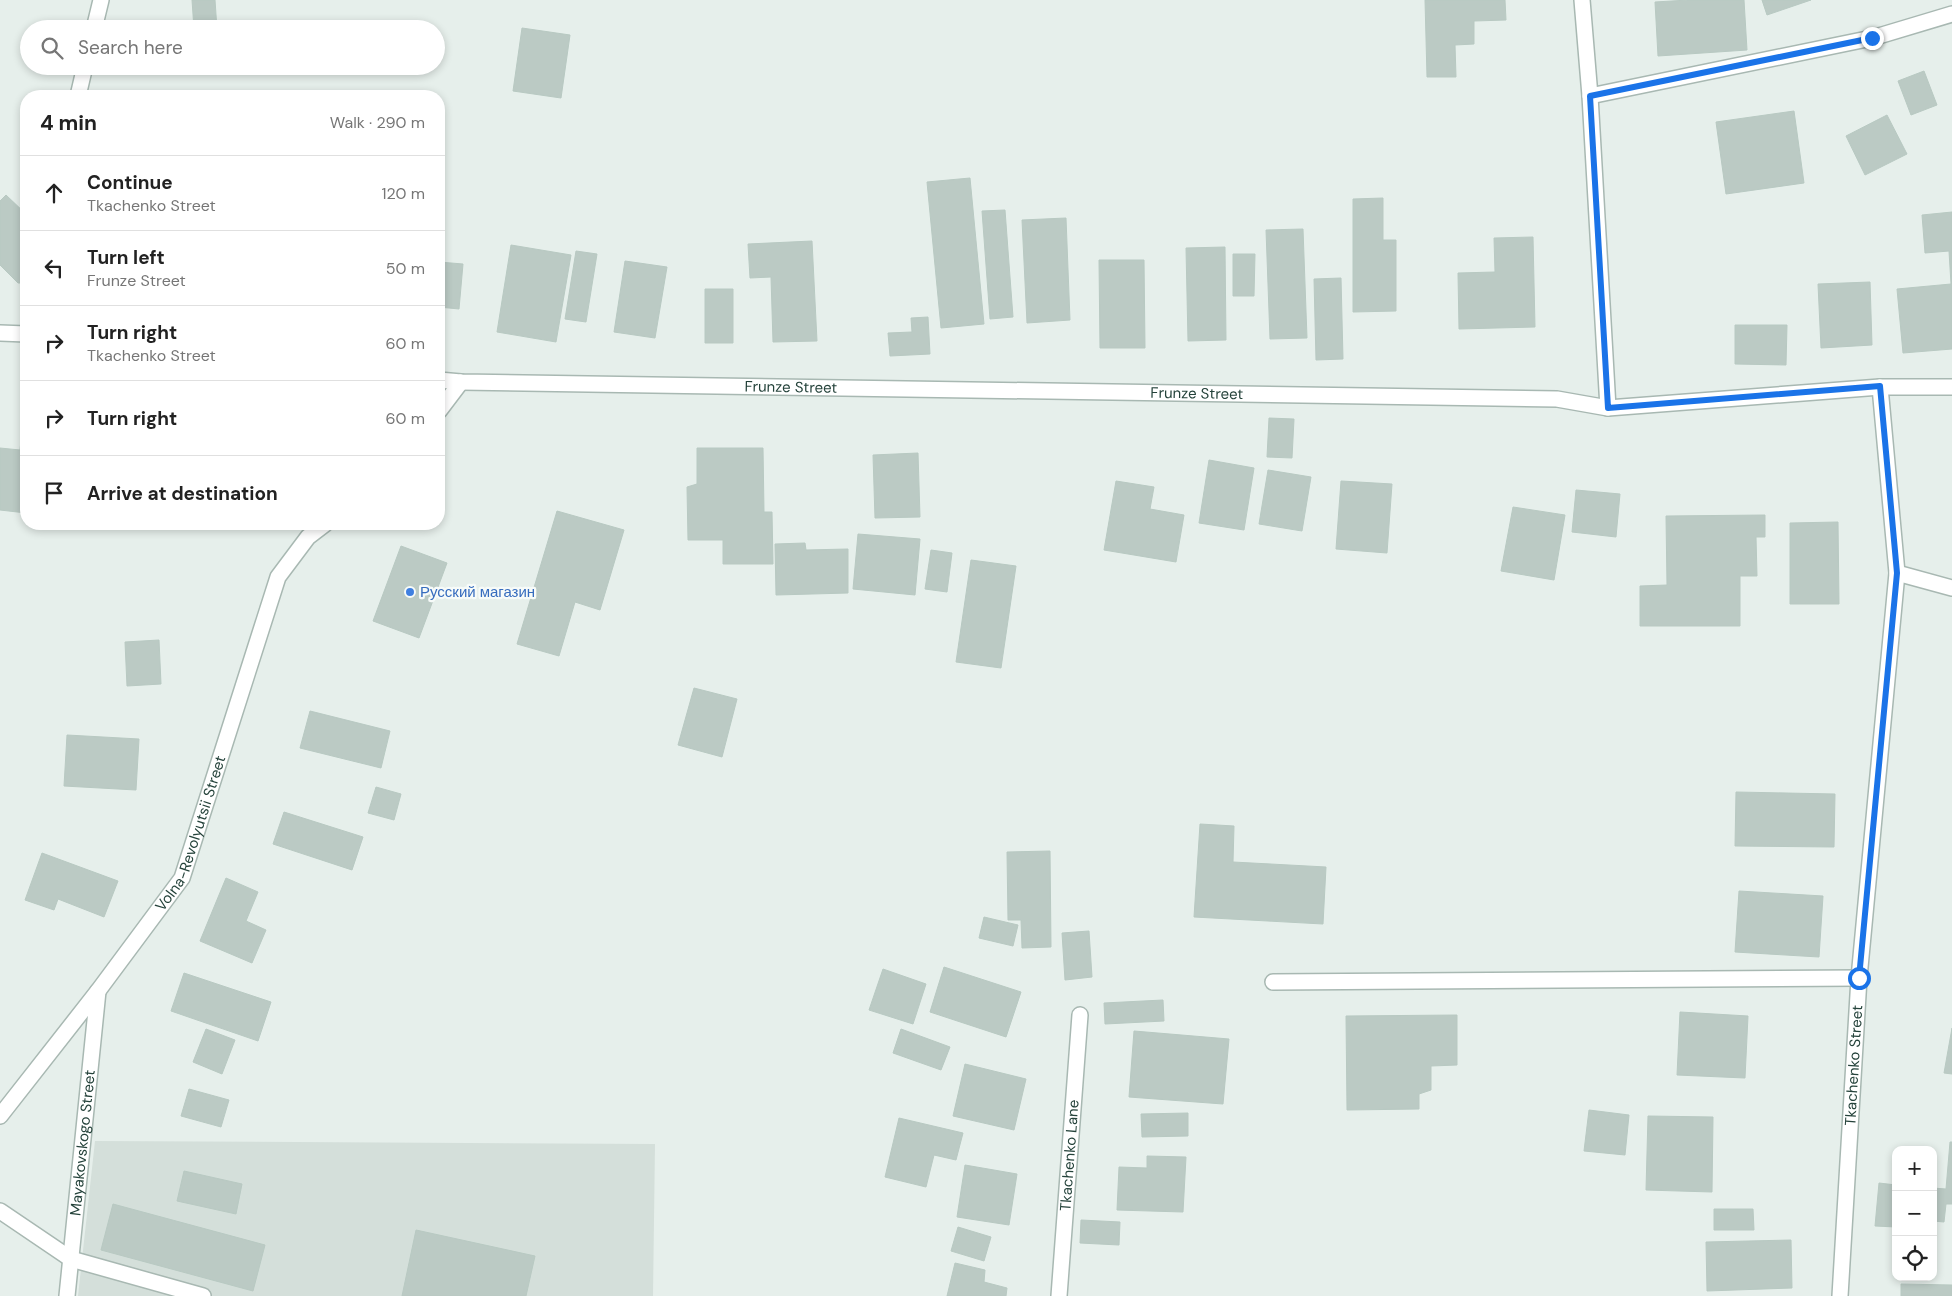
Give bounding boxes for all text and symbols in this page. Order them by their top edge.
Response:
search box [20,20,445,75]
route end [1861,27,1884,50]
icon: search [38,34,66,62]
text: Search here [78,35,183,60]
text: 4 min [40,109,97,137]
text: Walk · 290 m [330,112,425,133]
text: Continue [87,170,173,195]
icon: ahead [40,179,68,207]
text: 120 m [381,183,425,204]
text: Tkachenko Street [87,195,216,216]
text: Turn left [87,245,165,270]
icon: left [40,254,68,282]
text: 50 m [386,258,425,279]
text: Frunze Street [87,270,186,291]
text: Turn right [87,320,177,345]
icon: right [40,329,68,357]
text: 60 m [385,333,425,354]
text: Tkachenko Street [87,345,216,366]
street label: Frunze Street [744,376,838,398]
street label: Frunze Street [1150,383,1243,404]
icon: right [40,404,68,432]
text: Turn right [87,406,177,431]
text: 60 m [385,408,425,429]
icon: arrive [40,479,68,507]
text: Arrive at destination [87,481,278,506]
place label: Русский магазин [420,582,535,602]
marker: Русский магазин [404,586,416,598]
street label: Volna-Revolyutsii Street [151,753,230,915]
route start [1848,967,1871,990]
street label: Tkachenko Street [1840,1004,1867,1126]
street label: Mayakovskogo Street [65,1069,100,1217]
street label: Tkachenko Lane [1055,1099,1084,1212]
map controls [1892,1146,1937,1281]
button: + [1892,1146,1937,1191]
button: − [1892,1191,1937,1236]
button: locate [1892,1236,1937,1281]

